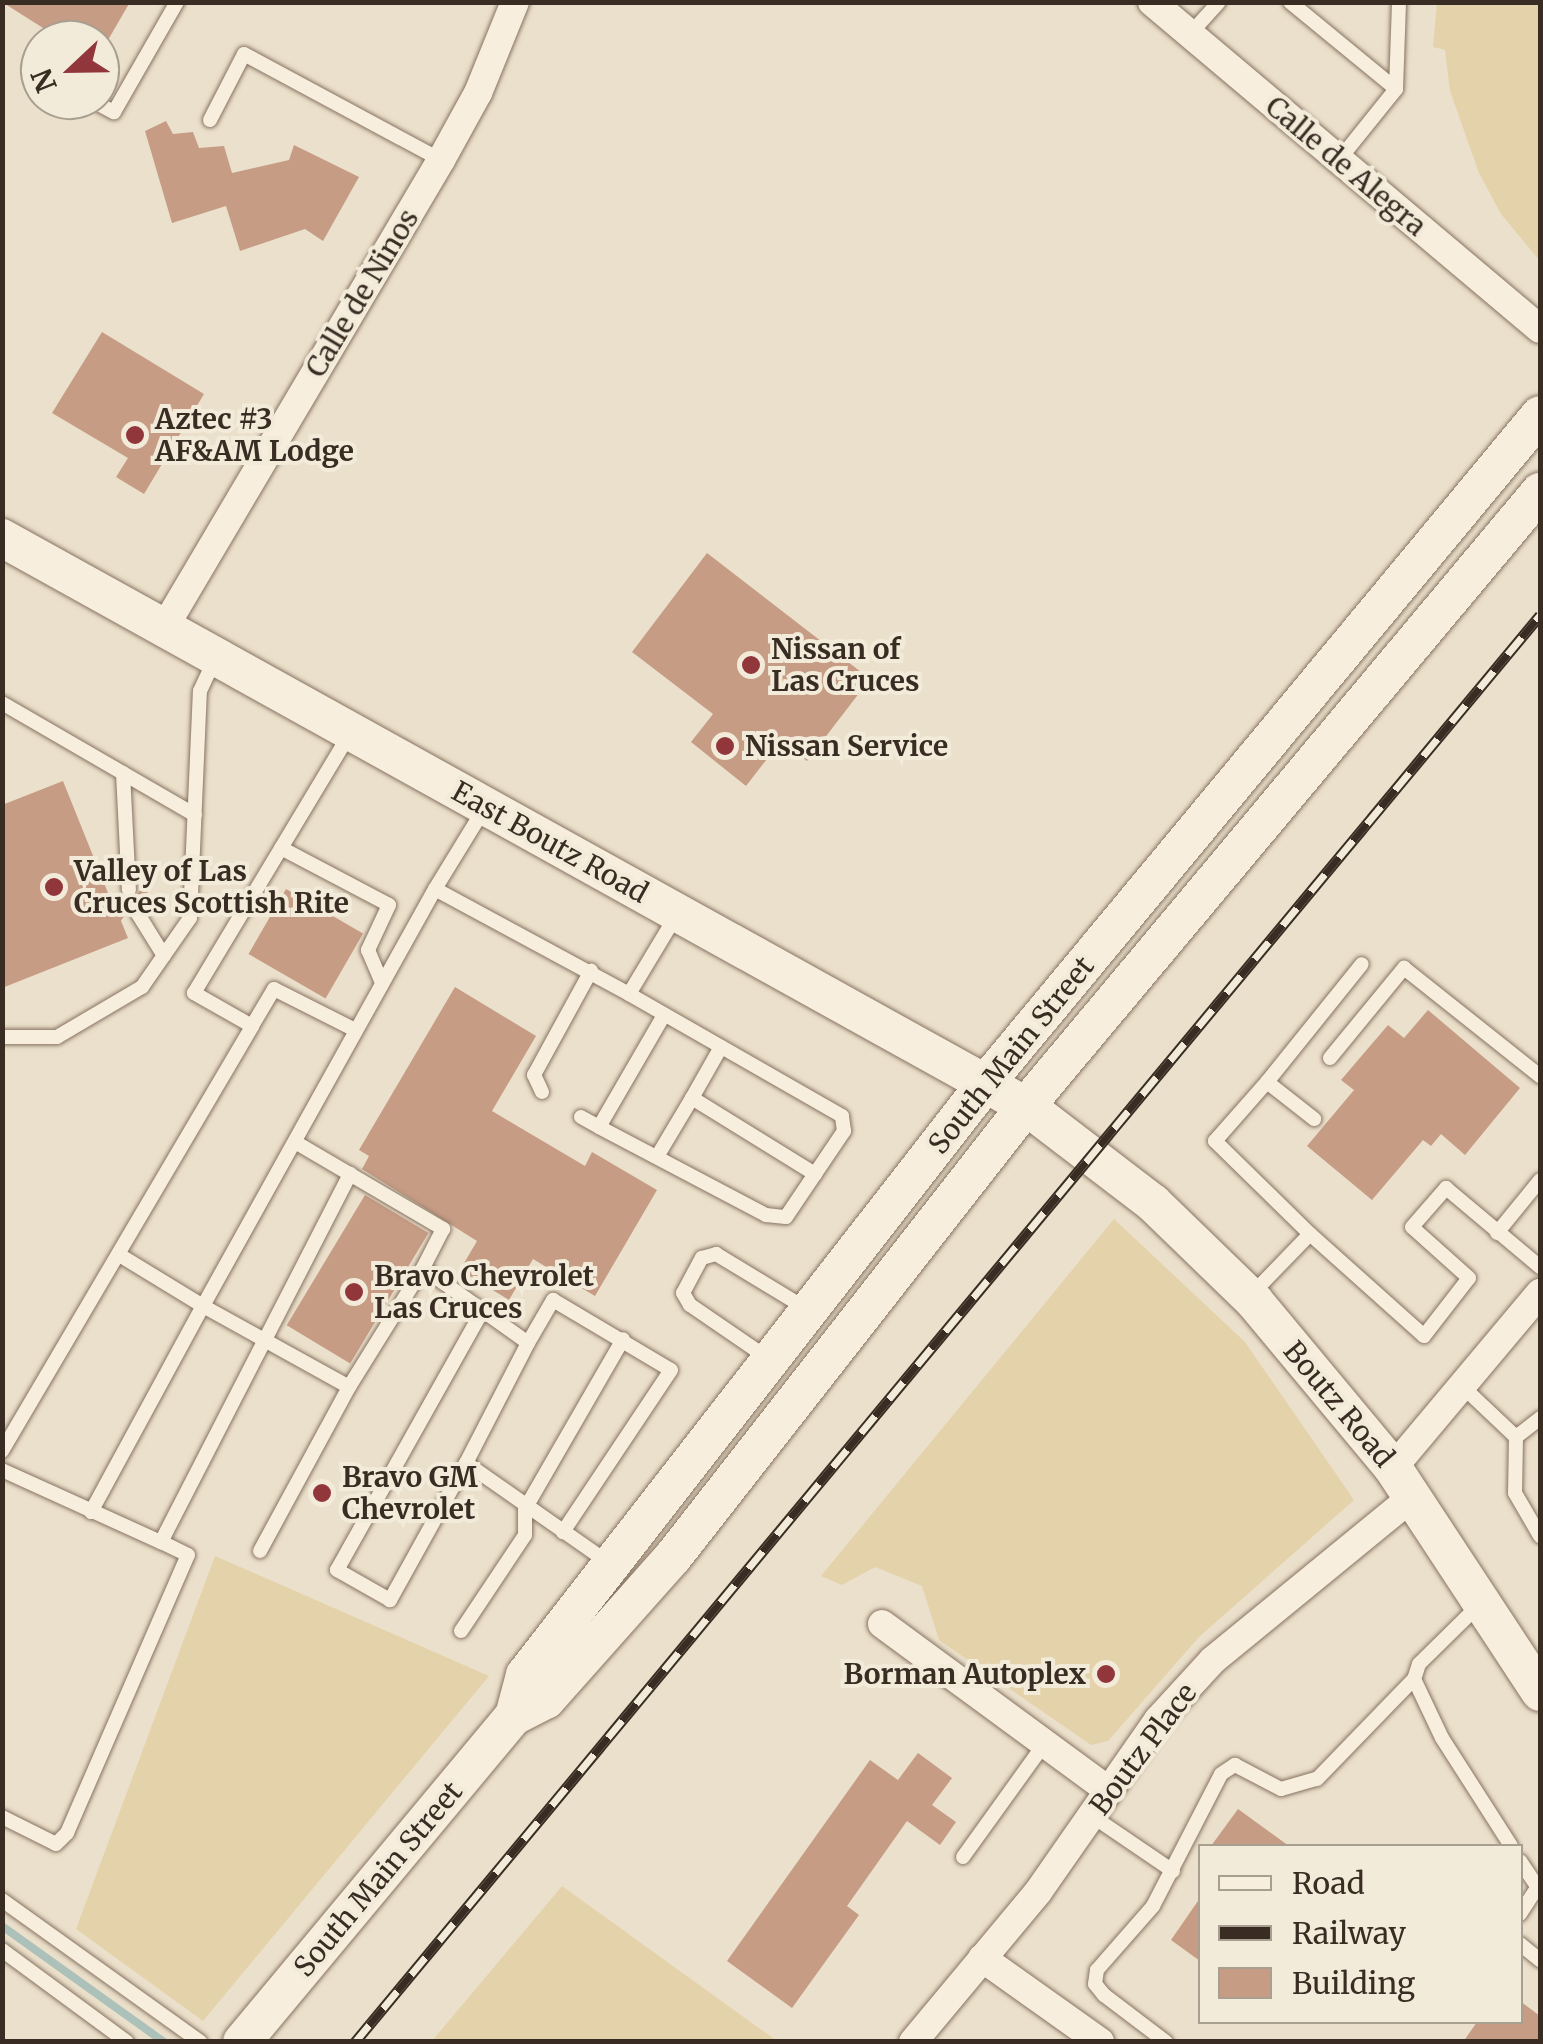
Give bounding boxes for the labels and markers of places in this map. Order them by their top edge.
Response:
place label: Aztec #3 AF&AM Lodge [155,402,354,468]
marker: Aztec #3 AF&AM Lodge [124,424,146,446]
place label: Nissan of Las Cruces [771,632,919,698]
marker: Nissan of Las Cruces [740,654,762,676]
place label: Nissan Service [745,729,948,763]
marker: Nissan Service [714,735,736,757]
place label: Valley of Las Cruces Scottish Rite [74,854,349,920]
marker: Valley of Las Cruces Scottish Rite [43,876,65,898]
place label: Bravo Chevrolet Las Cruces [374,1259,594,1325]
marker: Bravo Chevrolet Las Cruces [343,1281,365,1303]
place label: Bravo GM Chevrolet [342,1460,478,1526]
marker: Bravo GM Chevrolet [311,1482,333,1504]
place label: Borman Autoplex [844,1657,1086,1691]
marker: Borman Autoplex [1095,1663,1117,1685]

